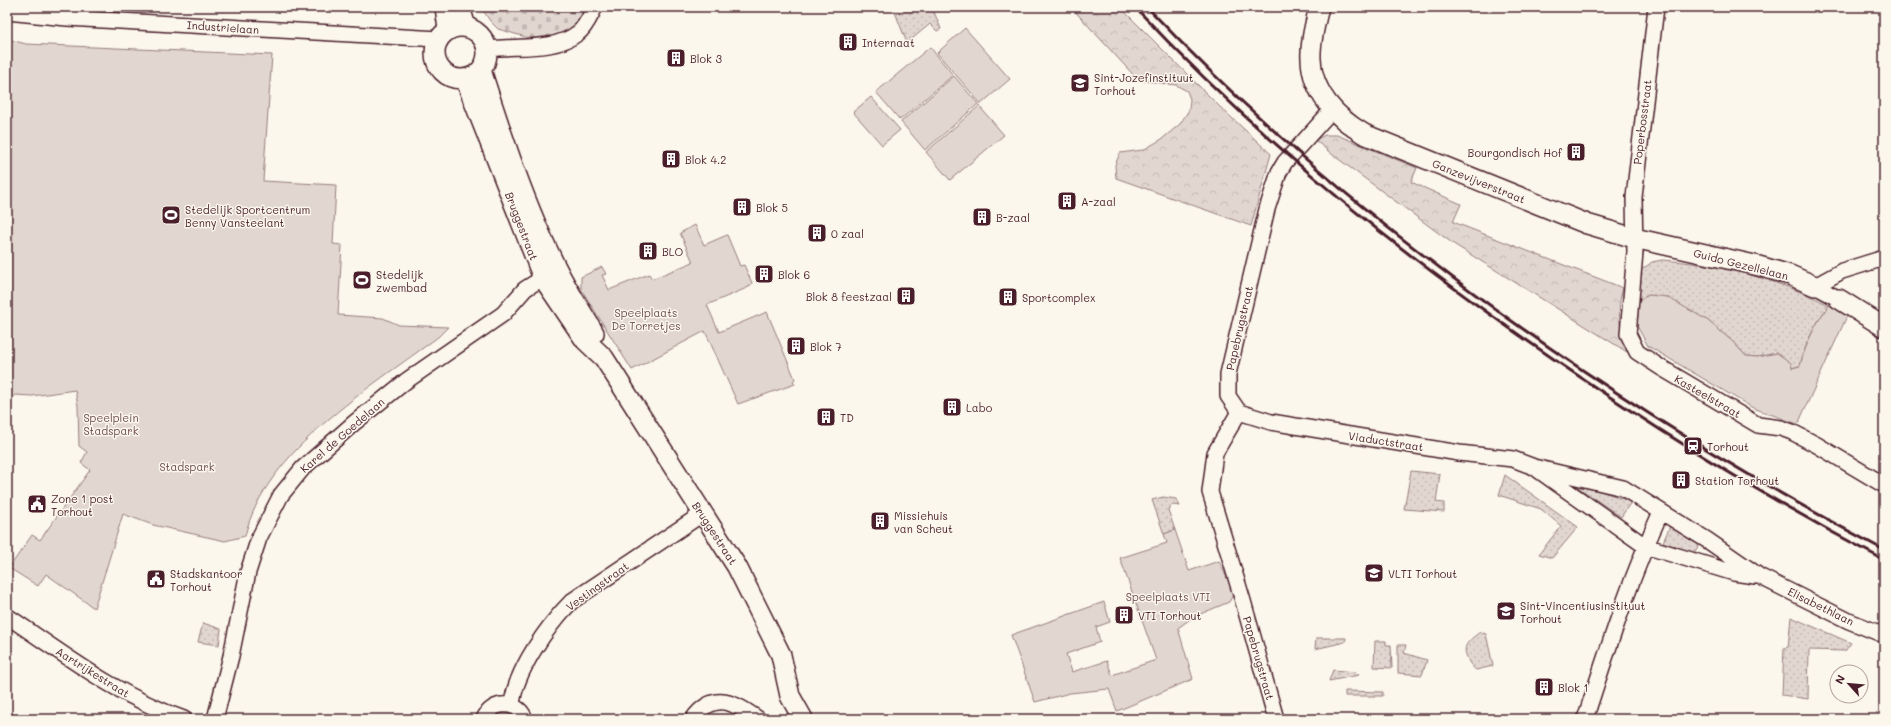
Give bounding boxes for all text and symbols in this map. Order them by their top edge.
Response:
street label: Industrielaan [186,17,260,37]
building icon: Internaat [837,31,859,53]
place label: Internaat [862,35,915,50]
building icon: Blok 3 [665,47,687,69]
place label: Blok 3 [690,51,722,66]
place label: Sint-Jozefinstituut Torhout [1094,70,1194,98]
school or university icon: Sint-Jozefinstituut Torhout [1069,72,1091,94]
street label: Poperbosstraat [1629,79,1655,165]
building icon: Bourgondisch Hof [1565,141,1587,163]
place label: Bourgondisch Hof [1468,145,1563,160]
building icon: Blok 4.2 [660,148,682,170]
place label: Blok 4.2 [685,152,726,167]
street label: Ganzevijverstraat [1430,155,1528,207]
street label: Bruggestraat [502,190,542,263]
building icon: A-zaal [1056,190,1078,212]
place label: A-zaal [1081,194,1116,209]
building icon: Blok 5 [731,196,753,218]
place label: Blok 5 [756,200,788,215]
place label: Stedelijk Sportcentrum Benny Vansteelant [185,202,310,230]
sports icon: Stedelijk Sportcentrum Benny Vansteelant [160,204,182,226]
building icon: B-zaal [971,206,993,228]
place label: B-zaal [996,210,1030,225]
building icon: 0 zaal [806,222,828,244]
place label: 0 zaal [831,226,864,241]
building icon: BLO [637,240,659,262]
place label: BLO [662,244,684,259]
street label: Guido Gezellelaan [1692,245,1790,283]
building icon: Blok 6 [753,263,775,285]
place label: Stedelijk zwembad [376,267,427,295]
place label: Blok 6 [778,267,810,282]
sports icon: Stedelijk zwembad [351,269,373,291]
street label: Papebrugstraat [1222,284,1256,372]
building icon: Blok 8 feestzaal [895,285,917,307]
building icon: Sportcomplex [997,286,1019,308]
place label: Blok 8 feestzaal [806,289,892,304]
place label: Sportcomplex [1022,290,1096,305]
park label: Speelplaats De Torretjes [611,305,681,333]
building icon: Blok 7 [785,335,807,357]
place label: Blok 7 [810,339,842,354]
street label: Kasteelstraat [1672,371,1744,421]
street label: Karel de Goedelaan [297,394,387,476]
building icon: Labo [941,396,963,418]
place label: Labo [966,400,993,415]
building icon: TD [815,406,837,428]
park label: Speelplein Stadspark [83,410,139,438]
place label: TD [840,410,854,425]
street label: Viaductstraat [1347,428,1425,454]
station icon: Torhout [1682,435,1704,457]
place label: Torhout [1707,439,1749,454]
park label: Stadspark [159,459,215,474]
building icon: Station Torhout [1670,469,1692,491]
place label: Station Torhout [1695,473,1779,488]
place label: Zone 1 post Torhout [51,491,113,519]
public building icon: Zone 1 post Torhout [26,493,48,515]
street label: Bruggestraat [689,499,741,567]
place label: Missiehuis van Scheut [894,508,953,536]
building icon: Missiehuis van Scheut [869,510,891,532]
street label: Vestingstraat [563,558,632,614]
school or university icon: VLTI Torhout [1363,562,1385,584]
place label: Stadskantoor Torhout [170,566,242,594]
place label: VLTI Torhout [1388,566,1457,581]
public building icon: Stadskantoor Torhout [145,568,167,590]
street label: Elisabethlaan [1785,583,1857,629]
park label: Speelplaats VTI [1126,589,1210,604]
place label: Sint-Vincentiusinstituut Torhout [1520,598,1645,626]
school or university icon: Sint-Vincentiusinstituut Torhout [1495,600,1517,622]
building icon: VTI Torhout [1113,604,1135,626]
place label: VTI Torhout [1138,608,1201,623]
street label: Papebrugstraat [1240,614,1278,702]
street label: Aartrijkestraat [53,643,133,701]
north arrow [1829,664,1869,704]
text: N [1831,672,1848,686]
building icon: Blok 1 [1533,676,1555,698]
place label: Blok 1 [1558,680,1588,695]

